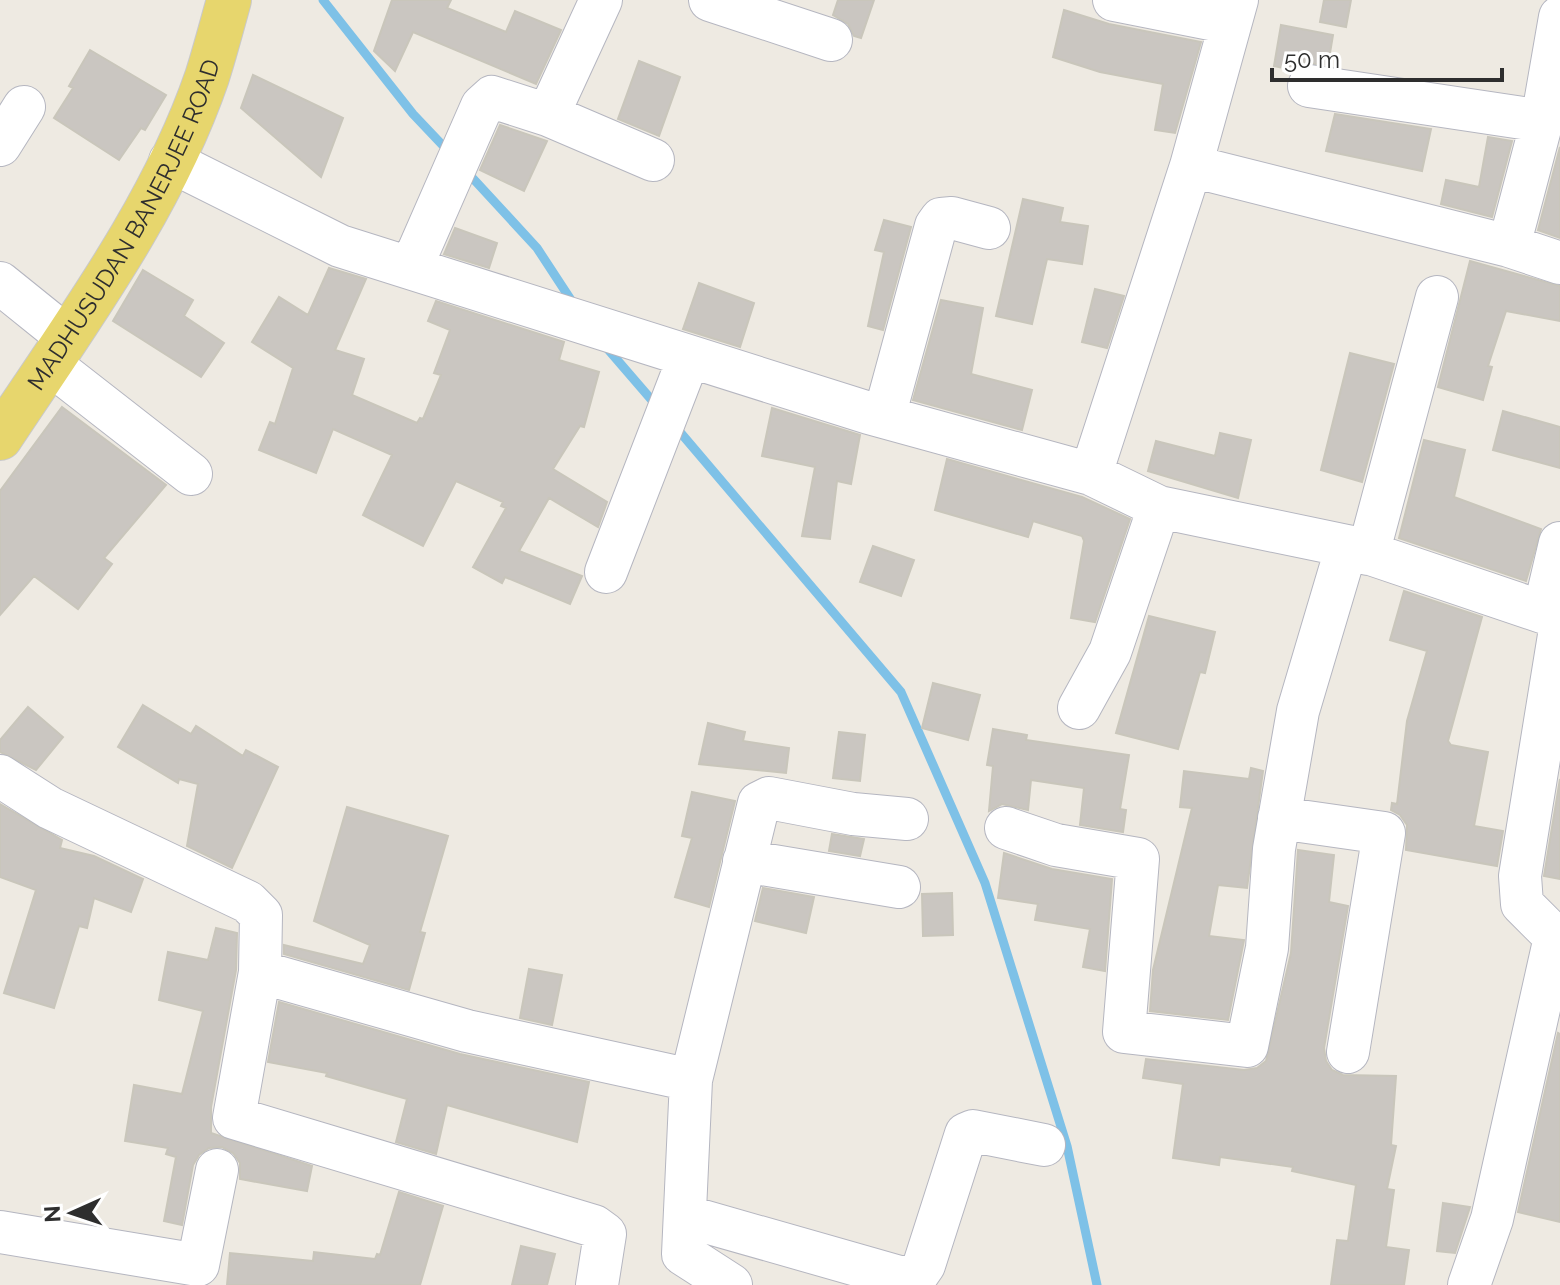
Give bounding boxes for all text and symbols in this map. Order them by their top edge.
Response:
scale bar [1272,32,1502,82]
text: 50 m [1284,45,1340,74]
street label: MADHUSUDAN BANERJEE ROAD [21,56,226,396]
north arrow [32,1173,112,1253]
text: N [39,1205,65,1223]

